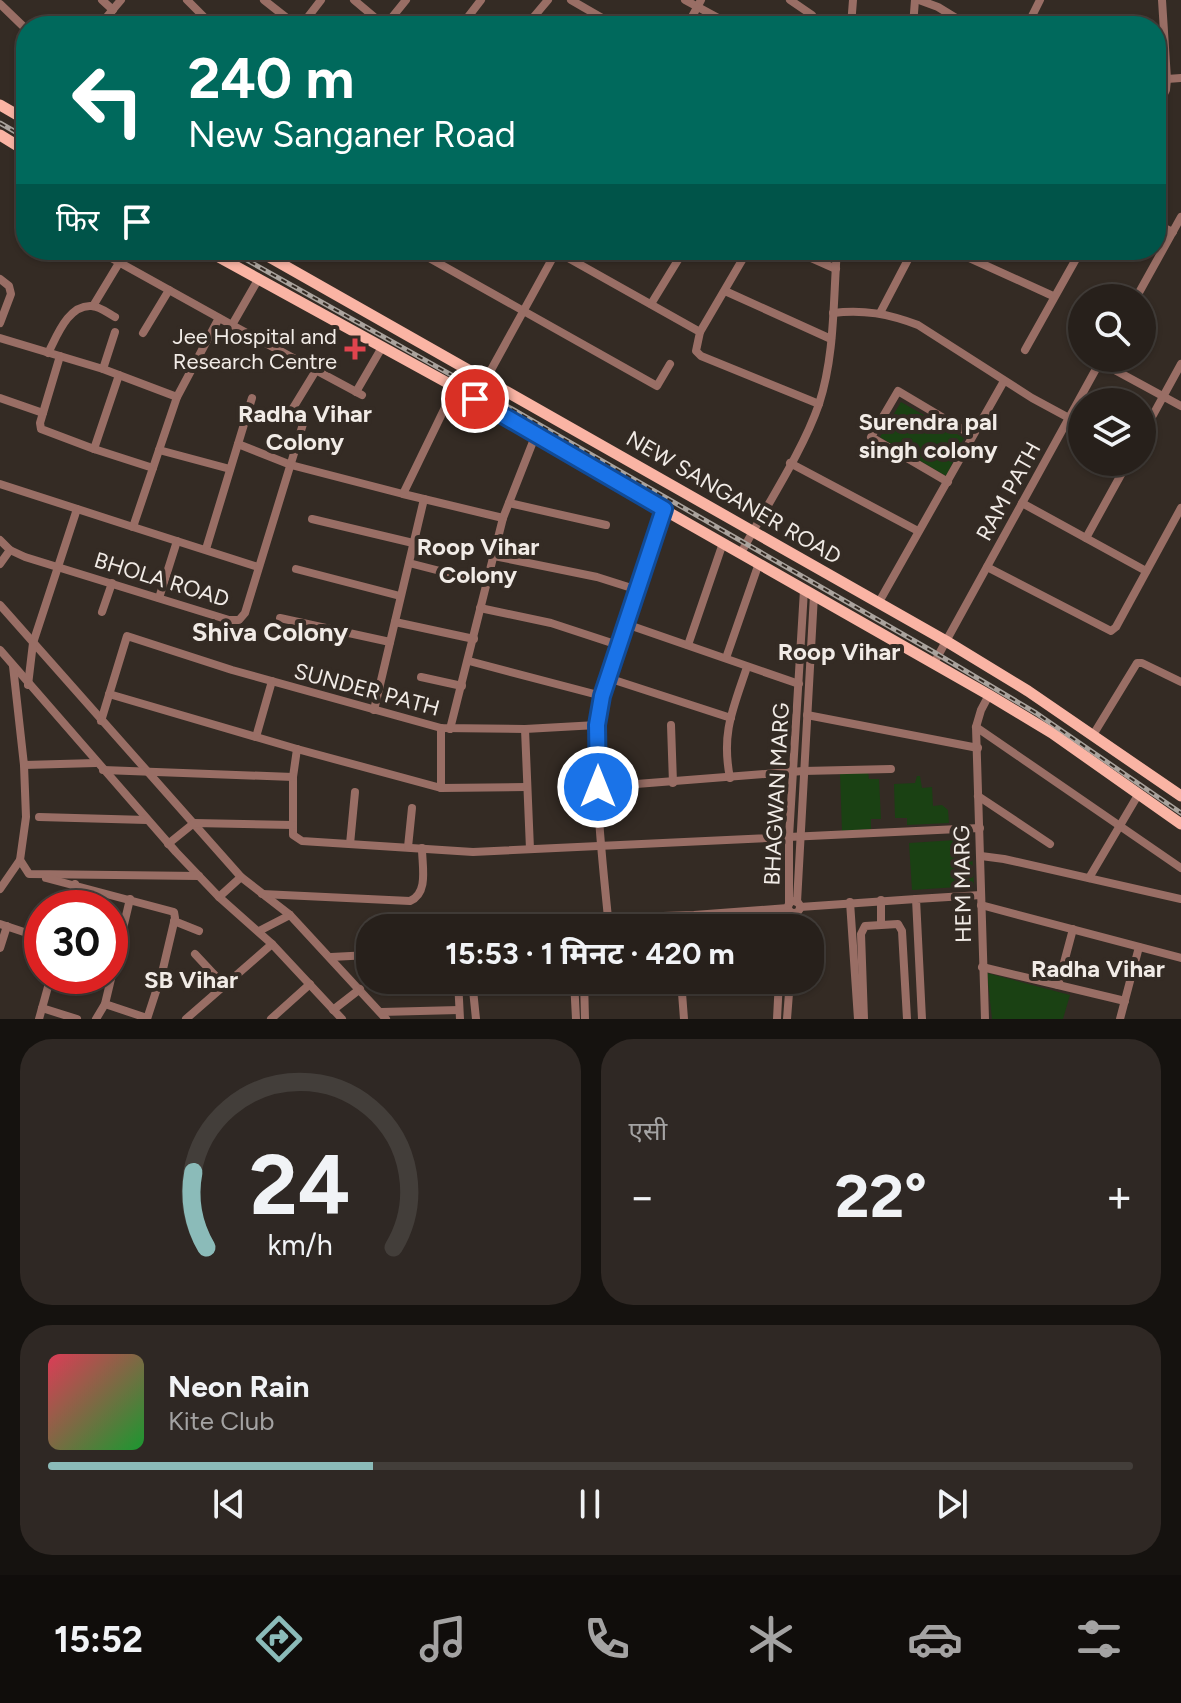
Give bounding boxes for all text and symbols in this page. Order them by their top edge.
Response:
text: 240 m [188,45,354,112]
icon: left [56,48,160,152]
text: New Sanganer Road [188,113,516,156]
icon: arrive [115,200,159,244]
text: फिर [56,202,99,239]
map controls [1068,284,1156,476]
button: search [1068,284,1156,372]
place label: Jee Hospital and Research Centre [172,323,337,375]
marker: Jee Hospital and Research Centre [344,338,366,360]
pin [441,365,509,433]
icon: arrive [453,377,497,421]
button: layers [1068,388,1156,476]
district label: Radha Vihar Colony [238,399,372,456]
district label: Surendra pal singh colony [858,407,998,464]
street label: NEW SANGANER ROAD [622,425,846,570]
street label: RAM PATH [970,437,1047,545]
district label: Roop Vihar Colony [417,532,539,589]
street label: BHOLA ROAD [91,546,233,613]
district label: Shiva Colony [192,616,348,648]
district label: Roop Vihar [778,637,900,666]
street label: SUNDER PATH [291,657,443,722]
street label: BHAGWAN MARG [758,702,795,886]
position arrow [556,745,640,829]
street label: HEM MARG [948,825,977,943]
speed limit sign: 30 [24,890,128,994]
text: 15:53 · 1 मिनट · 420 m [445,935,735,972]
district label: Radha Vihar [1031,954,1165,983]
district label: SB Vihar [144,965,238,994]
text: एसी [629,1115,667,1147]
text: 24 [250,1135,351,1235]
text: 22° [835,1160,927,1232]
text: − [629,1170,656,1223]
text: + [1106,1170,1133,1223]
text: km/h [268,1228,333,1262]
text: Neon Rain [168,1368,310,1405]
text: Kite Club [168,1405,274,1437]
icon: previous [207,1482,251,1526]
icon: pause [568,1482,612,1526]
icon: next [930,1482,974,1526]
icon: directions [251,1611,307,1667]
icon: music [415,1611,471,1667]
icon: phone [579,1611,635,1667]
icon: climate [743,1611,799,1667]
icon: car [907,1611,963,1667]
icon: filters [1071,1611,1127,1667]
text: 15:52 [54,1618,143,1661]

